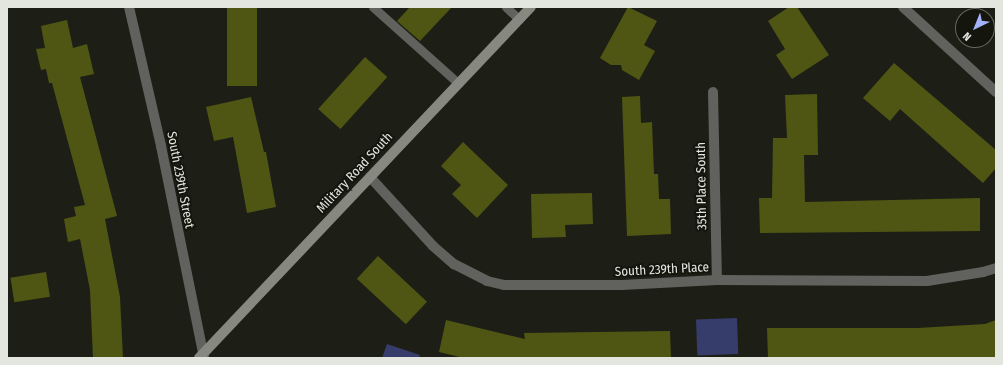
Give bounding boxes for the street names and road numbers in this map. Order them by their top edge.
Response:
street label: South 239th Street [163,130,197,230]
street label: Military Road South [314,130,396,216]
street label: 35th Place South [693,142,711,230]
street label: South 239th Place [615,260,709,280]

